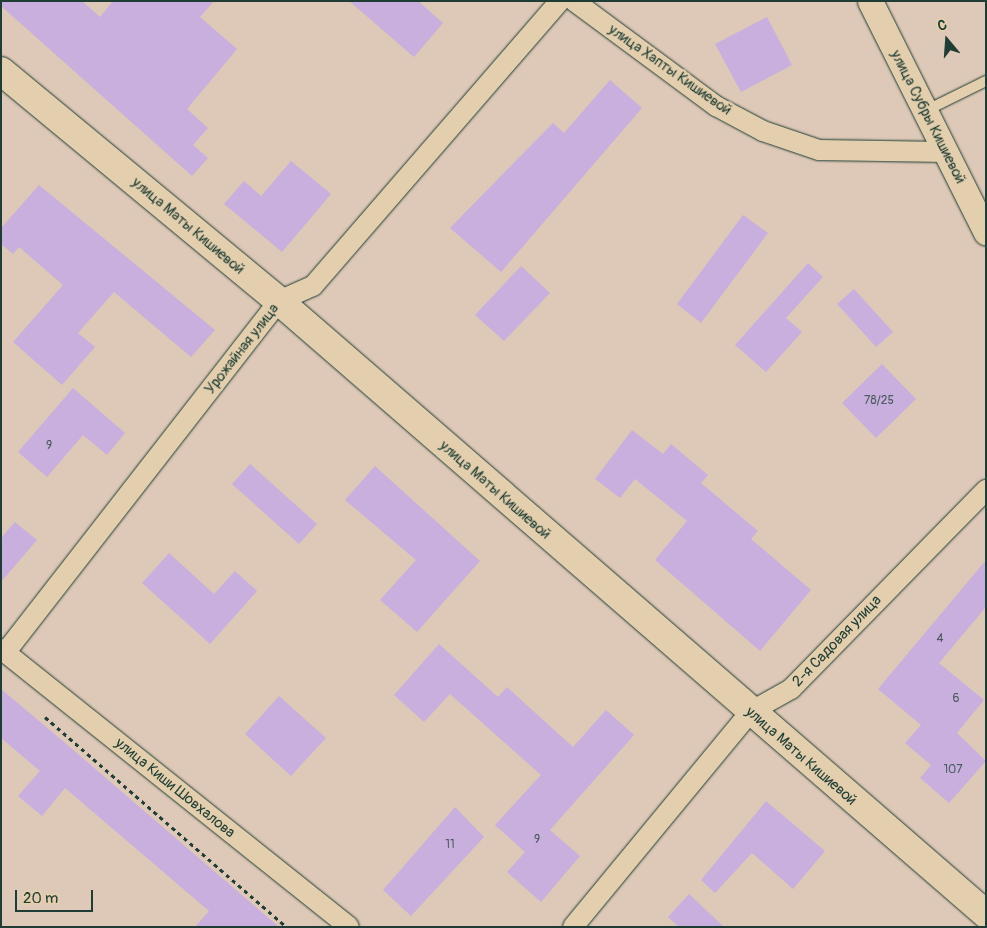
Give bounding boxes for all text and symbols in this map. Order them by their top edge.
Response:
north arrow [922,15,972,65]
text: С [935,16,949,35]
street label: улица Хапты Кишиевой [605,21,735,119]
street label: улица Субры Кишиевой [887,47,969,187]
street label: улица Маты Кишиевой [128,174,248,278]
street label: Урожайная улица [201,300,283,398]
house number: 78/25 [864,394,894,408]
street label: улица Маты Кишиевой [436,437,554,543]
house number: 9 [46,439,52,453]
street label: 2-я Садовая улица [789,591,885,691]
house number: 4 [937,632,943,646]
house number: 6 [953,692,959,706]
street label: улица Маты Кишиевой [742,703,860,809]
street label: улица Киши Шовхалова [111,734,239,842]
house number: 107 [943,763,963,777]
house number: 9 [534,833,540,847]
house number: 11 [445,838,455,852]
scale bar [18,880,95,912]
text: 20 m [23,889,58,908]

